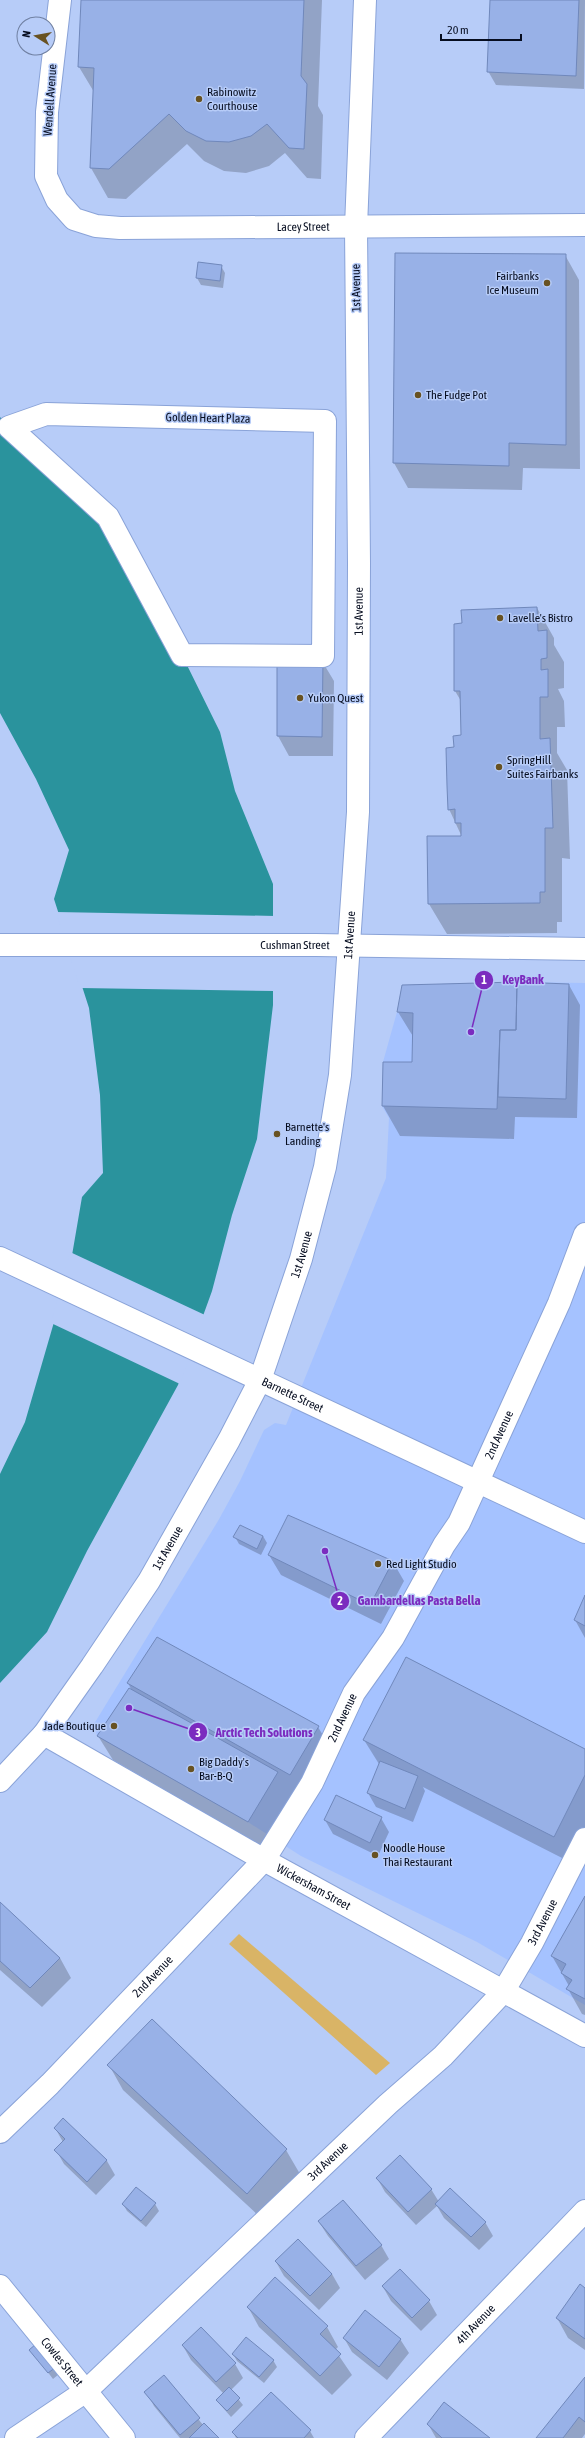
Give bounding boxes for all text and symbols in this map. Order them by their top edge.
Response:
north arrow [16,16,56,56]
scale bar [441,16,521,42]
text: 20 m [447,23,469,37]
text: N [20,30,33,38]
street label: Wendell Avenue [41,64,59,136]
place label: Rabinowitz Courthouse [207,85,258,113]
marker: Rabinowitz Courthouse [194,94,204,104]
street label: Lacey Street [277,220,330,234]
street label: 1st Avenue [349,264,363,312]
place label: Fairbanks Ice Museum [486,269,539,297]
marker: Fairbanks Ice Museum [542,278,552,288]
place label: The Fudge Pot [426,388,488,402]
marker: The Fudge Pot [413,390,423,400]
street label: Golden Heart Plaza [166,410,250,426]
street label: 1st Avenue [352,587,366,635]
place label: Lavelle's Bistro [508,611,573,625]
marker: Lavelle's Bistro [495,613,505,623]
place label: Yukon Quest [308,691,364,705]
marker: Yukon Quest [295,693,305,703]
place label: SpringHill Suites Fairbanks [507,753,578,781]
marker: SpringHill Suites Fairbanks [494,762,504,772]
street label: 1st Avenue [341,910,358,960]
street label: Cushman Street [260,938,330,952]
callout: KeyBank [474,967,552,992]
text: KeyBank [502,972,544,987]
text: 1 [481,973,487,987]
place label: Barnette's Landing [285,1120,329,1148]
marker: Barnette's Landing [272,1129,282,1139]
street label: 1st Avenue [288,1229,315,1280]
street label: Barnette Street [259,1375,326,1416]
street label: 2nd Avenue [482,1408,516,1462]
street label: 1st Avenue [150,1523,186,1572]
place label: Red Light Studio [386,1557,457,1571]
marker: Red Light Studio [373,1559,383,1569]
callout: Gambardellas Pasta Bella [330,1588,489,1613]
text: Gambardellas Pasta Bella [357,1593,481,1608]
text: 2 [337,1594,343,1608]
street label: 2nd Avenue [325,1691,360,1744]
place label: Jade Boutique [44,1719,106,1733]
callout: Arctic Tech Solutions [188,1720,321,1745]
marker: Jade Boutique [109,1721,119,1731]
text: Arctic Tech Solutions [214,1725,313,1740]
text: 3 [195,1726,201,1740]
place label: Big Daddy's Bar-B-Q [199,1755,249,1783]
marker: Big Daddy's Bar-B-Q [186,1764,196,1774]
place label: Noodle House Thai Restaurant [383,1841,453,1869]
marker: Noodle House Thai Restaurant [370,1850,380,1860]
street label: Wickersham Street [274,1861,353,1913]
street label: 3rd Avenue [525,1897,560,1948]
street label: 2nd Avenue [130,1953,176,2000]
street label: 3rd Avenue [305,2139,351,2183]
street label: 4th Avenue [453,2301,498,2347]
street label: Cowles Street [38,2335,86,2390]

